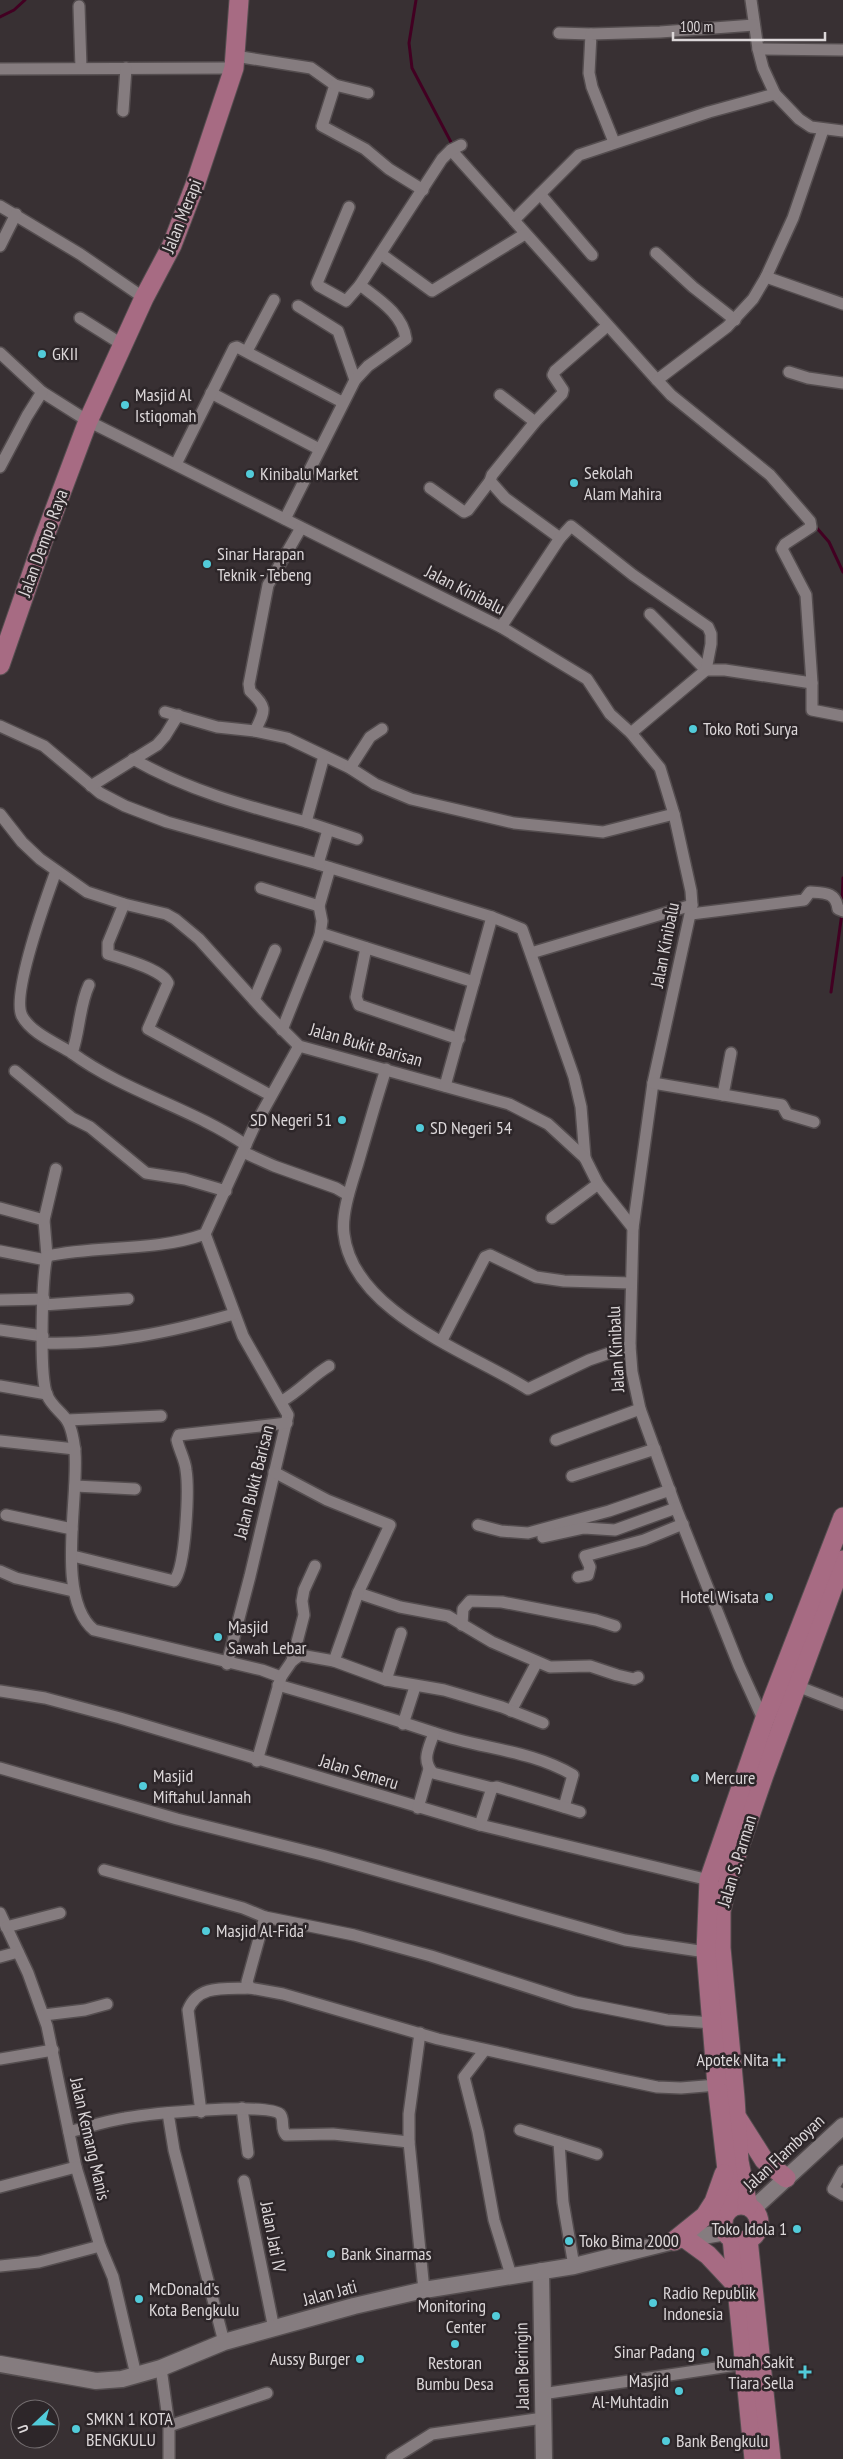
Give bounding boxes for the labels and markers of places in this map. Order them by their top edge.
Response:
place label: GKII [52,342,78,365]
marker: GKII [36,348,48,360]
place label: Masjid Al Istiqomah [135,383,197,427]
marker: Masjid Al Istiqomah [119,399,131,411]
place label: Sekolah Alam Mahira [584,461,662,505]
place label: Kinibalu Market [260,462,358,485]
marker: Kinibalu Market [244,468,256,480]
marker: Sekolah Alam Mahira [568,477,580,489]
place label: Sinar Harapan Teknik - Tebeng [217,542,312,586]
marker: Sinar Harapan Teknik - Tebeng [201,558,213,570]
place label: Toko Roti Surya [703,717,798,740]
marker: Toko Roti Surya [687,723,699,735]
place label: SD Negeri 51 [250,1108,332,1131]
marker: SD Negeri 51 [336,1114,348,1126]
place label: SD Negeri 54 [430,1116,512,1139]
marker: SD Negeri 54 [414,1122,426,1134]
place label: Hotel Wisata [680,1585,759,1608]
marker: Hotel Wisata [763,1591,775,1603]
place label: Masjid Sawah Lebar [228,1615,307,1659]
marker: Masjid Sawah Lebar [212,1631,224,1643]
place label: Masjid Miftahul Jannah [153,1764,251,1808]
place label: Mercure [705,1766,755,1789]
marker: Mercure [689,1772,701,1784]
marker: Masjid Miftahul Jannah [137,1780,149,1792]
place label: Masjid Al-Fida' [216,1919,307,1942]
marker: Masjid Al-Fida' [200,1925,212,1937]
place label: Apotek Nita [697,2048,769,2071]
marker: Apotek Nita [773,2054,785,2066]
place label: Toko Idola 1 [712,2217,787,2240]
marker: Toko Idola 1 [791,2223,803,2235]
place label: Toko Bima 2000 [579,2229,679,2252]
marker: Toko Bima 2000 [563,2235,575,2247]
place label: Bank Sinarmas [341,2242,432,2265]
marker: Bank Sinarmas [325,2248,337,2260]
place label: McDonald's Kota Bengkulu [149,2277,239,2321]
place label: Radio Republik Indonesia [663,2281,756,2325]
marker: McDonald's Kota Bengkulu [133,2293,145,2305]
place label: Monitoring Center [418,2294,486,2338]
marker: Radio Republik Indonesia [647,2297,659,2309]
marker: Monitoring Center [490,2310,502,2322]
marker: Restoran Bumbu Desa [449,2338,461,2350]
place label: Sinar Padang [614,2340,695,2363]
marker: Sinar Padang [699,2346,711,2358]
place label: Aussy Burger [270,2347,350,2370]
place label: Rumah Sakit Tiara Sella [716,2350,794,2394]
place label: Restoran Bumbu Desa [416,2351,494,2395]
marker: Aussy Burger [354,2353,366,2365]
marker: Rumah Sakit Tiara Sella [798,2365,812,2379]
place label: Masjid Al-Muhtadin [592,2369,669,2413]
marker: Masjid Al-Muhtadin [673,2385,685,2397]
place label: SMKN 1 KOTA BENGKULU [86,2407,173,2451]
marker: SMKN 1 KOTA BENGKULU [70,2423,82,2435]
place label: Bank Bengkulu [676,2429,768,2452]
marker: Bank Bengkulu [660,2435,672,2447]

